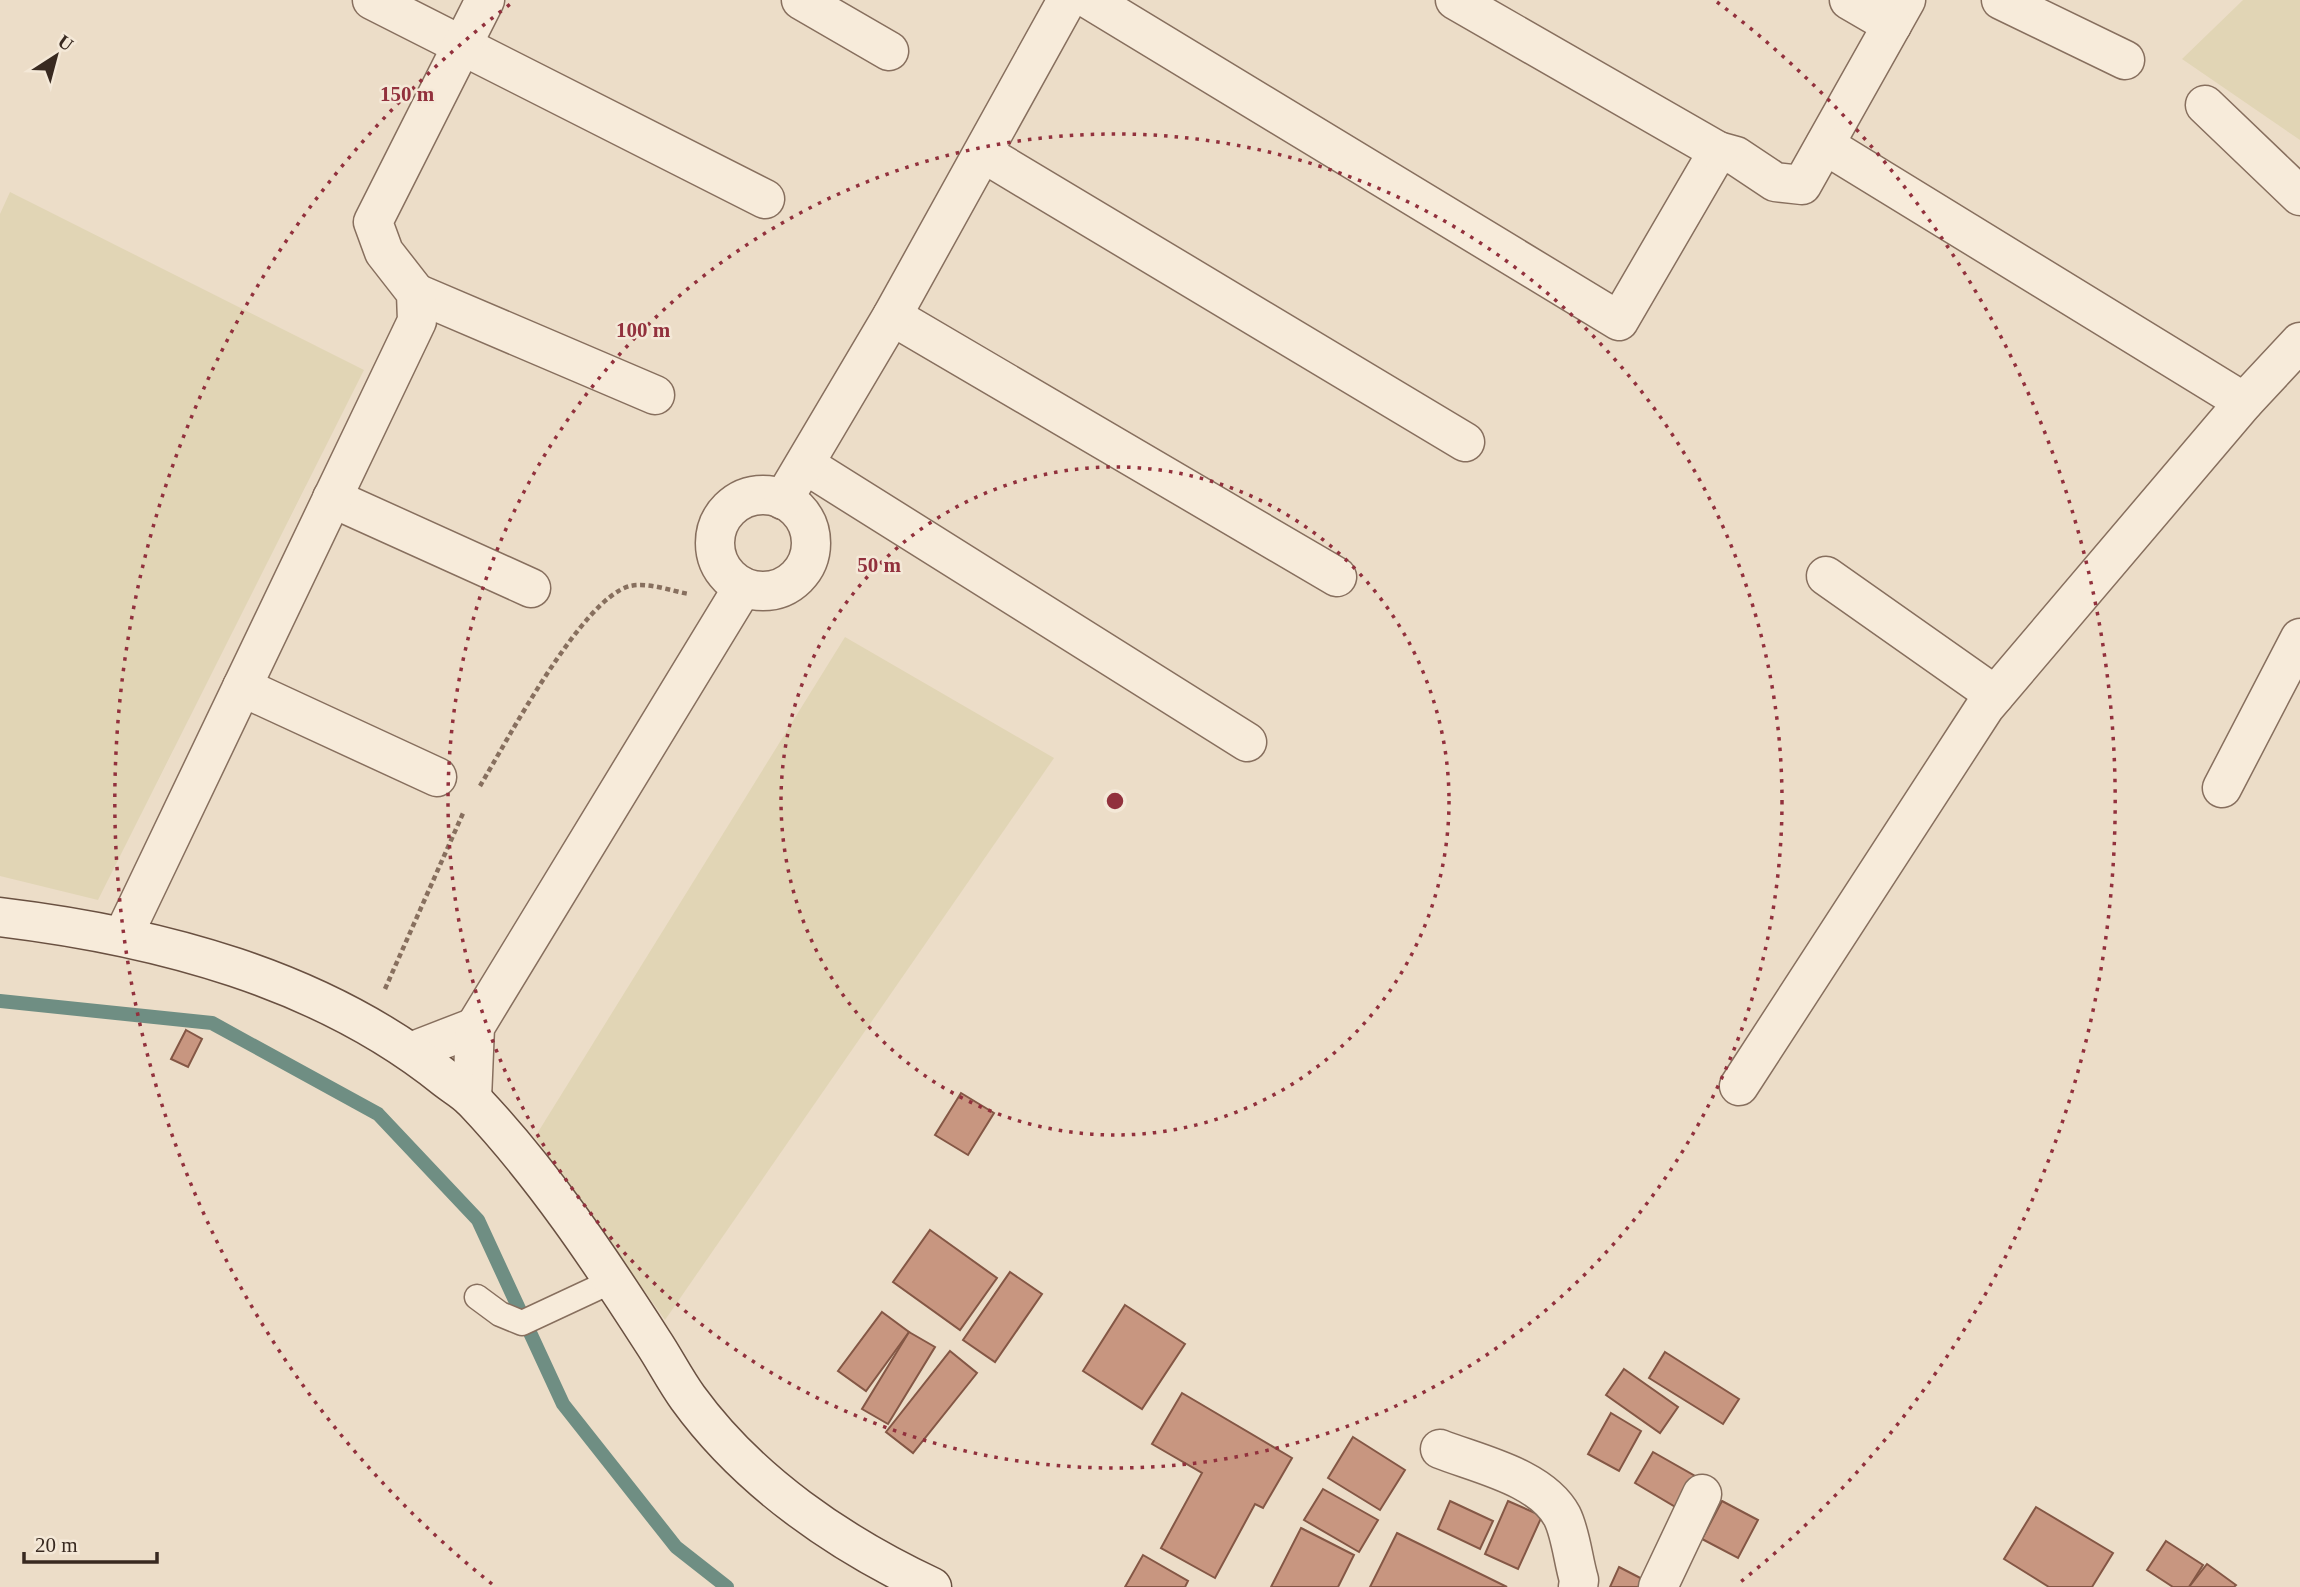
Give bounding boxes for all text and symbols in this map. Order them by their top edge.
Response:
north arrow [21,21,91,91]
text: U [54,30,78,55]
text: 150 m [380,82,435,106]
text: 100 m [616,318,671,342]
text: 50 m [857,553,901,577]
centre of rings [1103,789,1127,813]
scale bar [24,1520,158,1564]
text: 20 m [35,1533,78,1557]

